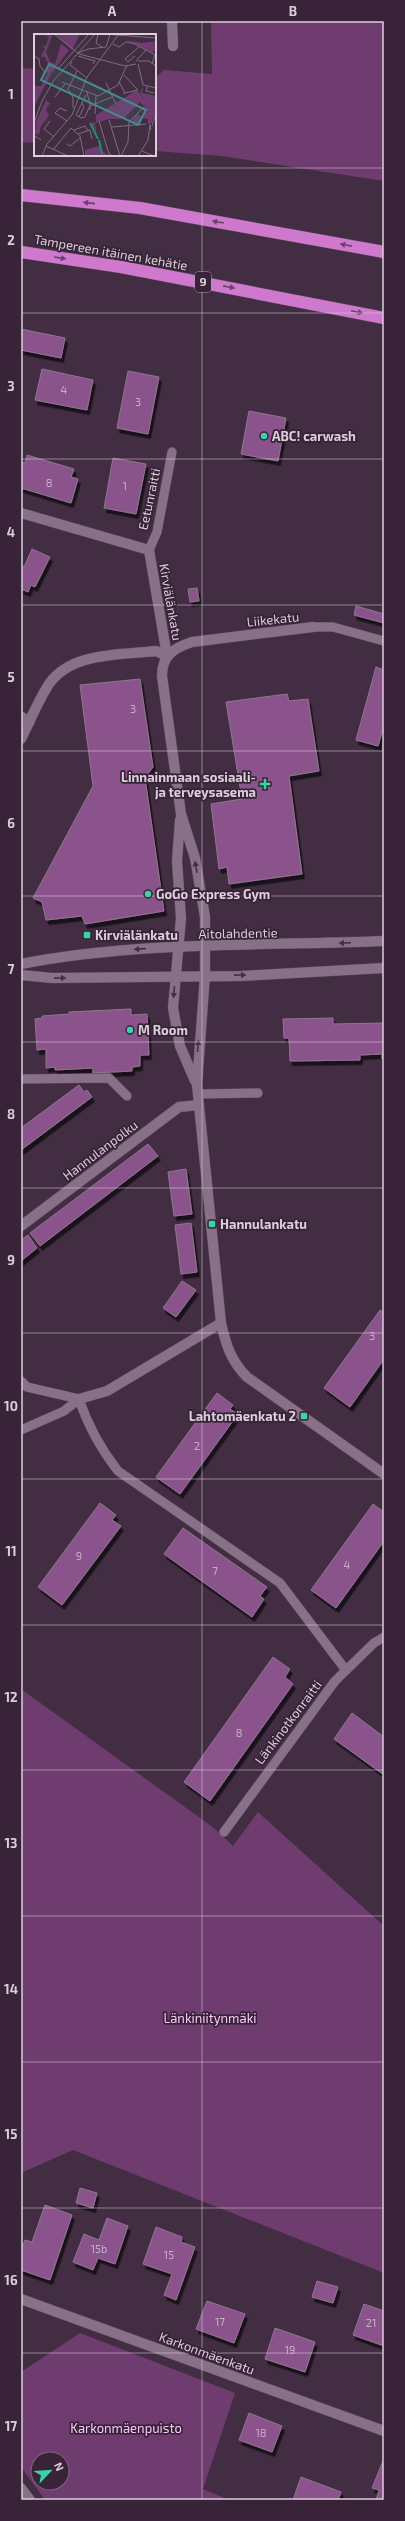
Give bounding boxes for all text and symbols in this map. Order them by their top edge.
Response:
text: A [108,3,117,19]
text: B [289,3,297,19]
inset map [34,34,156,156]
text: 1 [8,86,14,102]
one-way arrow [83,199,95,206]
one-way arrow [212,218,224,224]
street label: Tampereen itäinen kehätie [33,231,189,273]
text: 2 [7,232,15,248]
one-way arrow [340,241,352,247]
one-way arrow [53,255,66,261]
road number: 9 [195,272,211,292]
one-way arrow [223,285,235,291]
one-way arrow [350,309,363,315]
text: 3 [7,378,15,394]
house number: 4 [61,383,68,396]
house number: 3 [135,395,141,408]
place label: ABC! carwash [272,428,356,444]
marker: ABC! carwash [259,431,269,441]
street label: Eetunraitti [135,467,163,531]
house number: 8 [46,476,52,489]
house number: 1 [123,479,127,492]
text: 4 [7,524,15,540]
street label: Kirviälänkatu [156,562,186,642]
street label: Liikekatu [246,608,300,630]
text: 5 [7,669,15,685]
house number: 3 [130,702,136,715]
place label: Linnainmaan sosiaali- ja terveysasema [121,769,256,800]
marker: Linnainmaan sosiaali- ja terveysasema [259,778,271,790]
text: 6 [7,815,15,831]
one-way arrow [193,860,199,873]
place label: GoGo Express Gym [156,886,270,902]
marker: GoGo Express Gym [143,889,153,899]
street label: Aitolahdentie [198,924,278,942]
place label: Kirviälänkatu [95,927,178,943]
marker: Kirviälänkatu [82,930,92,940]
one-way arrow [339,939,351,946]
one-way arrow [134,946,146,953]
text: 7 [8,961,15,977]
one-way arrow [234,972,247,978]
one-way arrow [54,975,67,981]
one-way arrow [171,986,178,998]
place label: M Room [138,1022,188,1038]
marker: M Room [125,1025,135,1035]
one-way arrow [195,1040,202,1052]
text: 8 [7,1106,15,1122]
street label: Hannulanpolku [59,1117,141,1183]
place label: Hannulankatu [220,1216,307,1232]
marker: Hannulankatu [207,1219,217,1229]
text: 9 [7,1252,15,1268]
house number: 3 [369,1329,375,1342]
text: 10 [4,1398,18,1414]
place label: Lahtomäenkatu 2 [189,1408,296,1424]
marker: Lahtomäenkatu 2 [299,1411,309,1421]
house number: 2 [194,1439,200,1452]
text: 11 [5,1543,17,1559]
house number: 9 [76,1549,82,1562]
house number: 4 [344,1558,351,1571]
house number: 7 [212,1564,218,1577]
street label: Länkinotkonraitti [251,1677,325,1767]
text: 12 [4,1689,18,1705]
house number: 8 [236,1726,242,1739]
text: 13 [5,1835,18,1851]
text: 14 [4,1981,18,1997]
park label: Länkiniitynmäki [164,2010,256,2026]
text: 15 [5,2126,17,2142]
house number: 15b [91,2242,107,2255]
house number: 15 [164,2248,174,2261]
text: 16 [4,2272,18,2288]
house number: 17 [215,2315,225,2328]
house number: 21 [366,2316,376,2329]
street label: Karkonmäenkatu [157,2328,257,2378]
house number: 19 [285,2343,295,2356]
text: 17 [5,2418,17,2434]
park label: Karkonmäenpuisto [70,2420,182,2436]
house number: 18 [255,2426,267,2439]
north arrow [30,2451,70,2491]
text: N [52,2460,67,2473]

